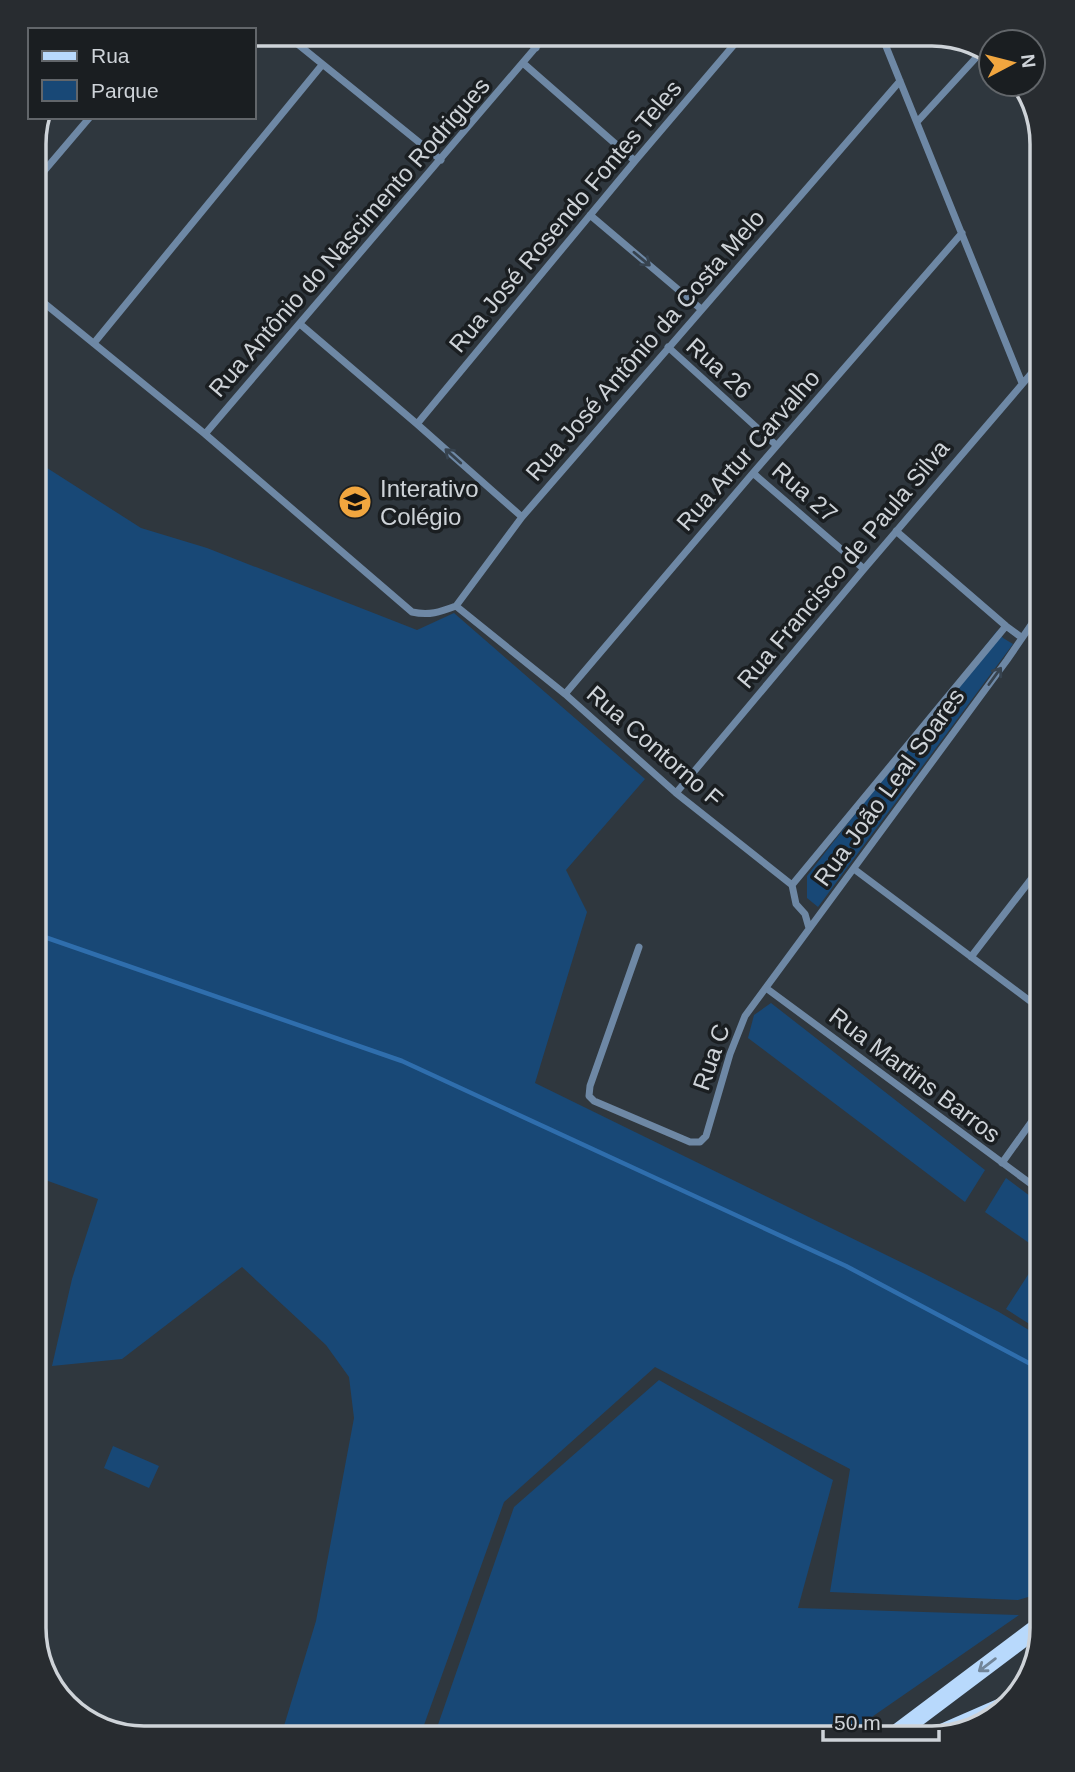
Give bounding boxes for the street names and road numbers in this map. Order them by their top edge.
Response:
street label: Rua Antônio do Nascimento Rodrigues [203,72,495,402]
street label: Rua José Rosendo Fontes Teles [443,75,687,357]
street label: Rua José Antônio da Costa Melo [520,204,770,486]
street label: Rua 26 [681,332,757,404]
street label: Rua Artur Carvalho [671,364,825,536]
street label: Rua Francisco de Paula Silva [731,434,955,693]
street label: Rua 27 [767,456,843,528]
street label: Rua Contorno F [582,680,728,812]
street label: Rua João Leal Soares [808,683,970,891]
street label: Rua Martins Barros [824,1002,1006,1148]
street label: Rua C [687,1020,735,1094]

